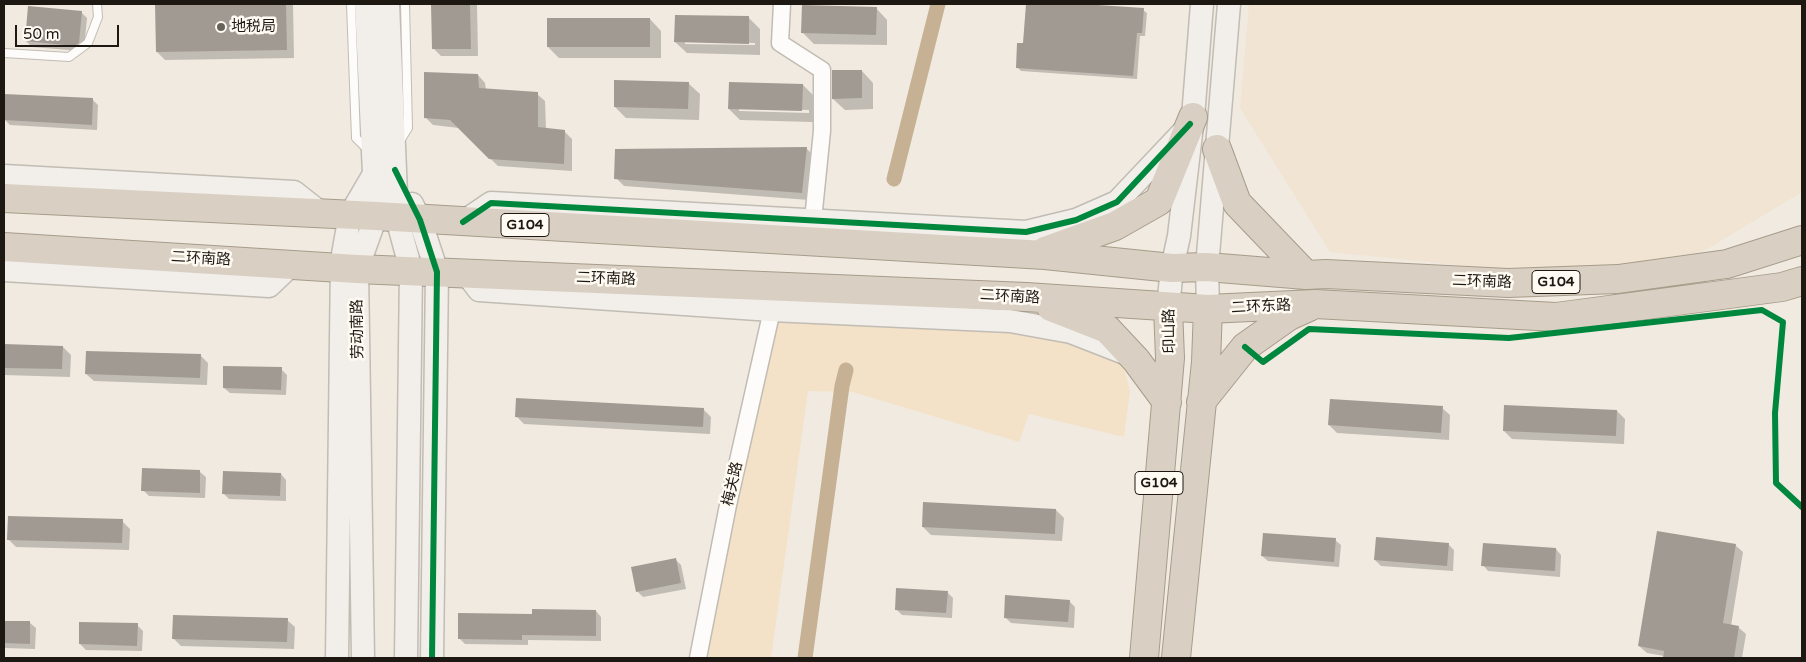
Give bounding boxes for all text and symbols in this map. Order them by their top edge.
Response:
scale bar [18,15,121,47]
place label: 地税局 [231,18,276,36]
marker: 地税局 [215,21,227,33]
text: 50 m [23,25,60,43]
road number: G104 [501,214,549,236]
street label: 二环南路 [171,248,231,270]
street label: 二环南路 [576,269,636,289]
road number: G104 [1532,270,1580,294]
street label: 二环南路 [1452,272,1512,292]
street label: 二环南路 [980,286,1040,308]
street label: 二环东路 [1231,296,1291,318]
street label: 劳动南路 [348,299,368,359]
street label: 印山路 [1161,308,1179,354]
street label: 梅关路 [719,460,747,508]
road number: G104 [1135,472,1183,494]

